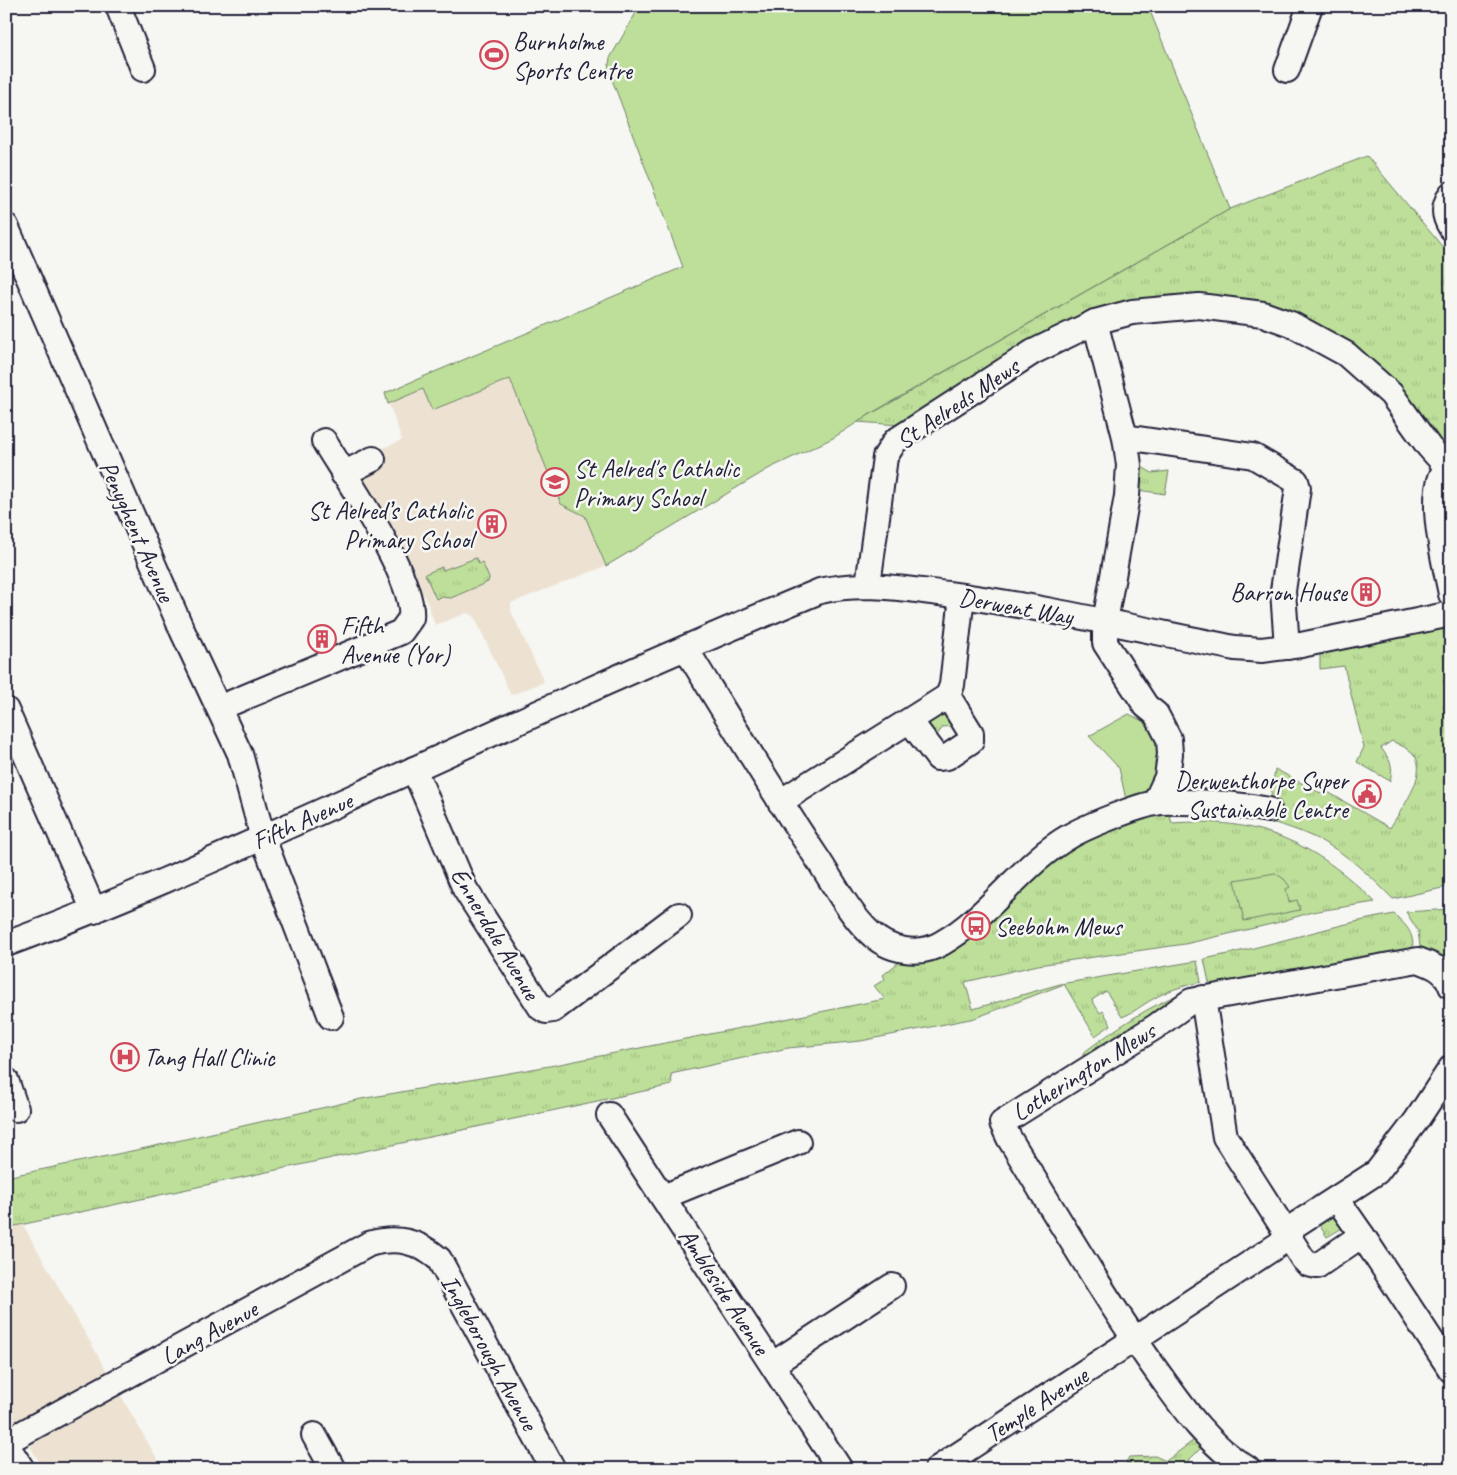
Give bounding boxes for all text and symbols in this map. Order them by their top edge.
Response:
place label: Burnholme Sports Centre [513,26,634,87]
sports icon: Burnholme Sports Centre [479,40,509,70]
street label: St Aelreds Mews [890,350,1027,457]
place label: St Aelred's Catholic Primary School [574,453,740,514]
street label: Penyghent Avenue [92,456,183,608]
school or university icon: St Aelred's Catholic Primary School [540,467,570,497]
place label: St Aelred’s Catholic Primary School [308,495,478,556]
building icon: St Aelred’s Catholic Primary School [477,509,507,539]
place label: Barron House [1230,577,1349,609]
building icon: Barron House [1351,577,1381,607]
street label: Derwent Way [956,581,1077,633]
place label: Fifth Avenue (Yor) [341,610,452,671]
building icon: Fifth Avenue (Yor) [307,624,337,654]
place label: Derwenthorpe Super Sustainable Centre [1175,765,1350,826]
public building icon: Derwenthorpe Super Sustainable Centre [1352,779,1382,809]
street label: Fifth Avenue [247,784,359,857]
street label: Ennerdale Avenue [443,862,548,1007]
bus stop icon: Seebohm Mews [961,911,991,941]
place label: Seebohm Mews [995,911,1124,943]
street label: Lotherington Mews [1006,1014,1163,1129]
hospital icon: Tang Hall Clinic [110,1042,140,1072]
place label: Tang Hall Clinic [144,1042,276,1074]
street label: Ambleside Avenue [671,1222,778,1362]
street label: Ingleborough Avenue [433,1269,546,1438]
street label: Lang Avenue [156,1292,265,1372]
street label: Temple Avenue [979,1359,1096,1450]

